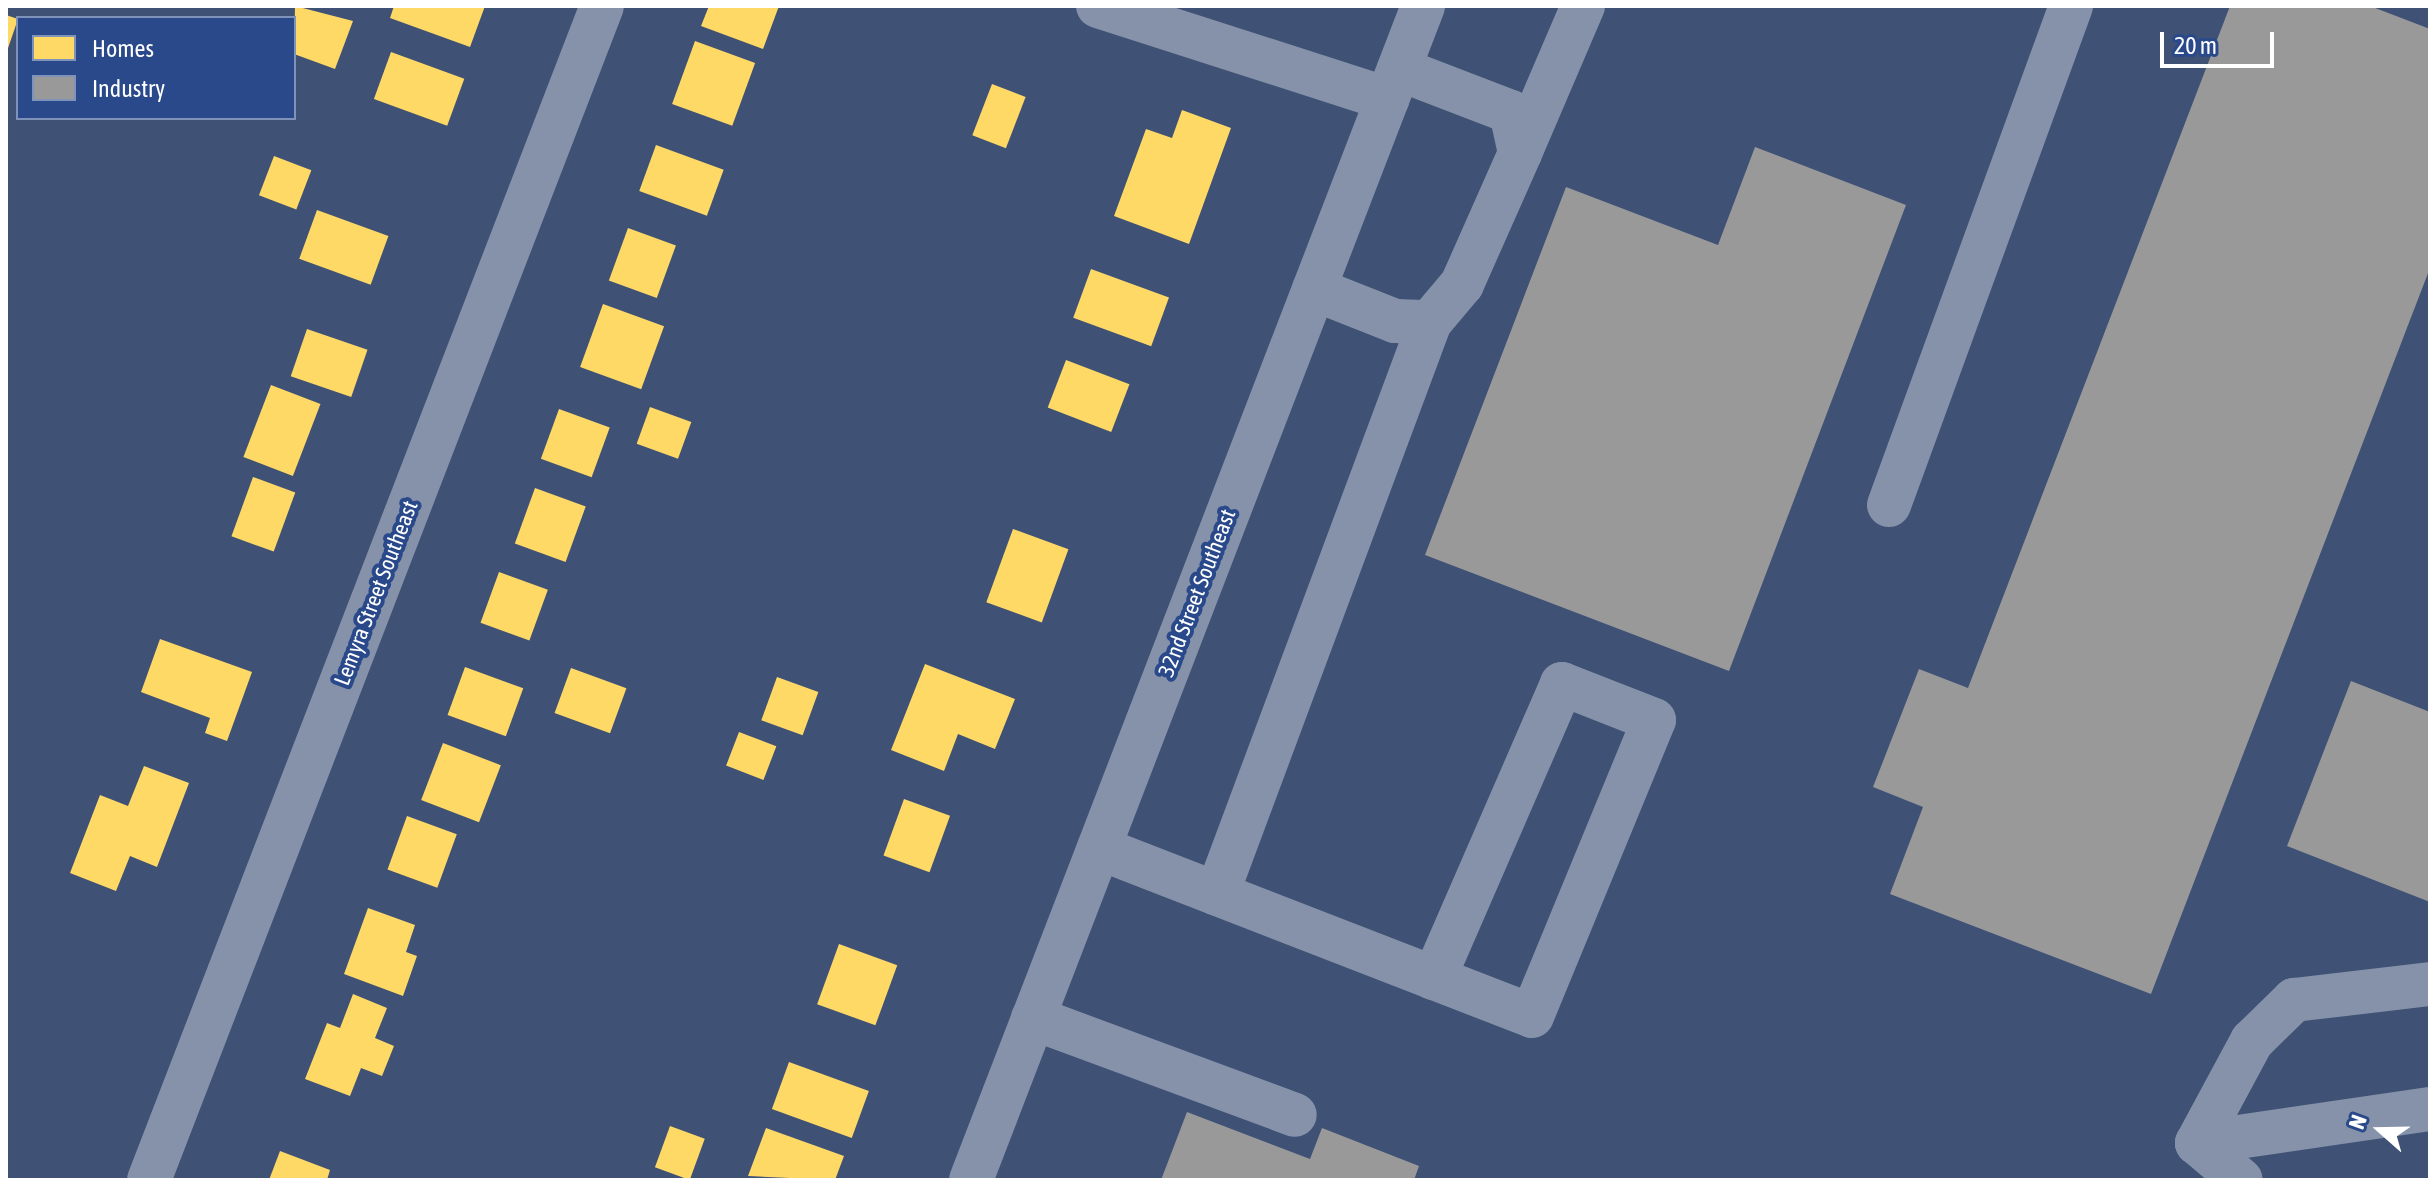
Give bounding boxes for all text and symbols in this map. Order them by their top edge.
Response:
legend [16,16,296,120]
scale bar [2164,16,2278,66]
text: 20 m [2174,32,2217,59]
text: Homes [92,35,154,62]
text: Industry [92,75,165,102]
street label: Lemyra Street Southeast [329,497,423,689]
street label: 32nd Street Southeast [1153,505,1241,681]
north arrow [2340,1090,2420,1170]
text: N [2343,1111,2372,1132]

